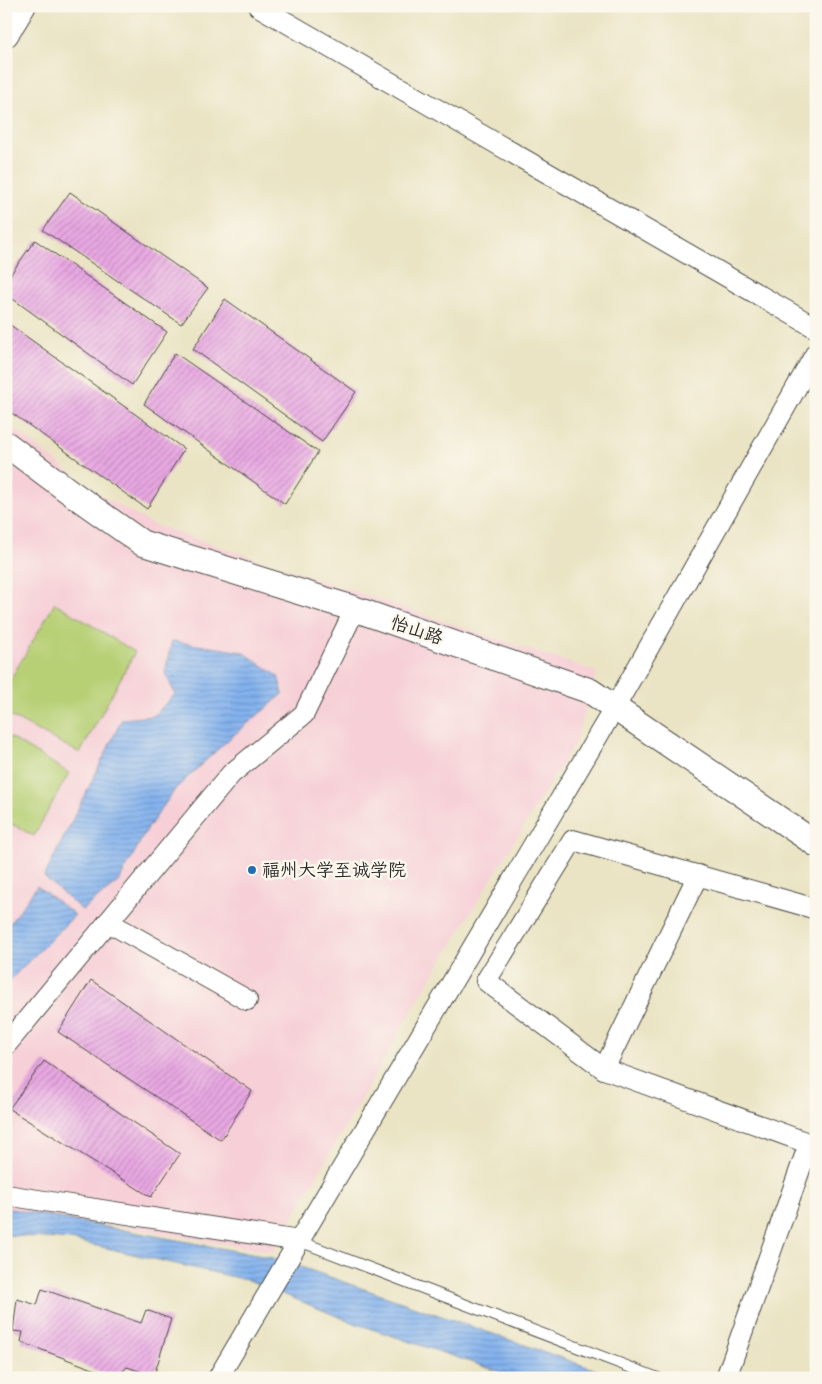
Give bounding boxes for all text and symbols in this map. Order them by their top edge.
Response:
street label: 怡山路 [387,610,446,651]
place label: 福州大学至诚学院 [262,858,406,883]
marker: 福州大学至诚学院 [246,864,258,876]

